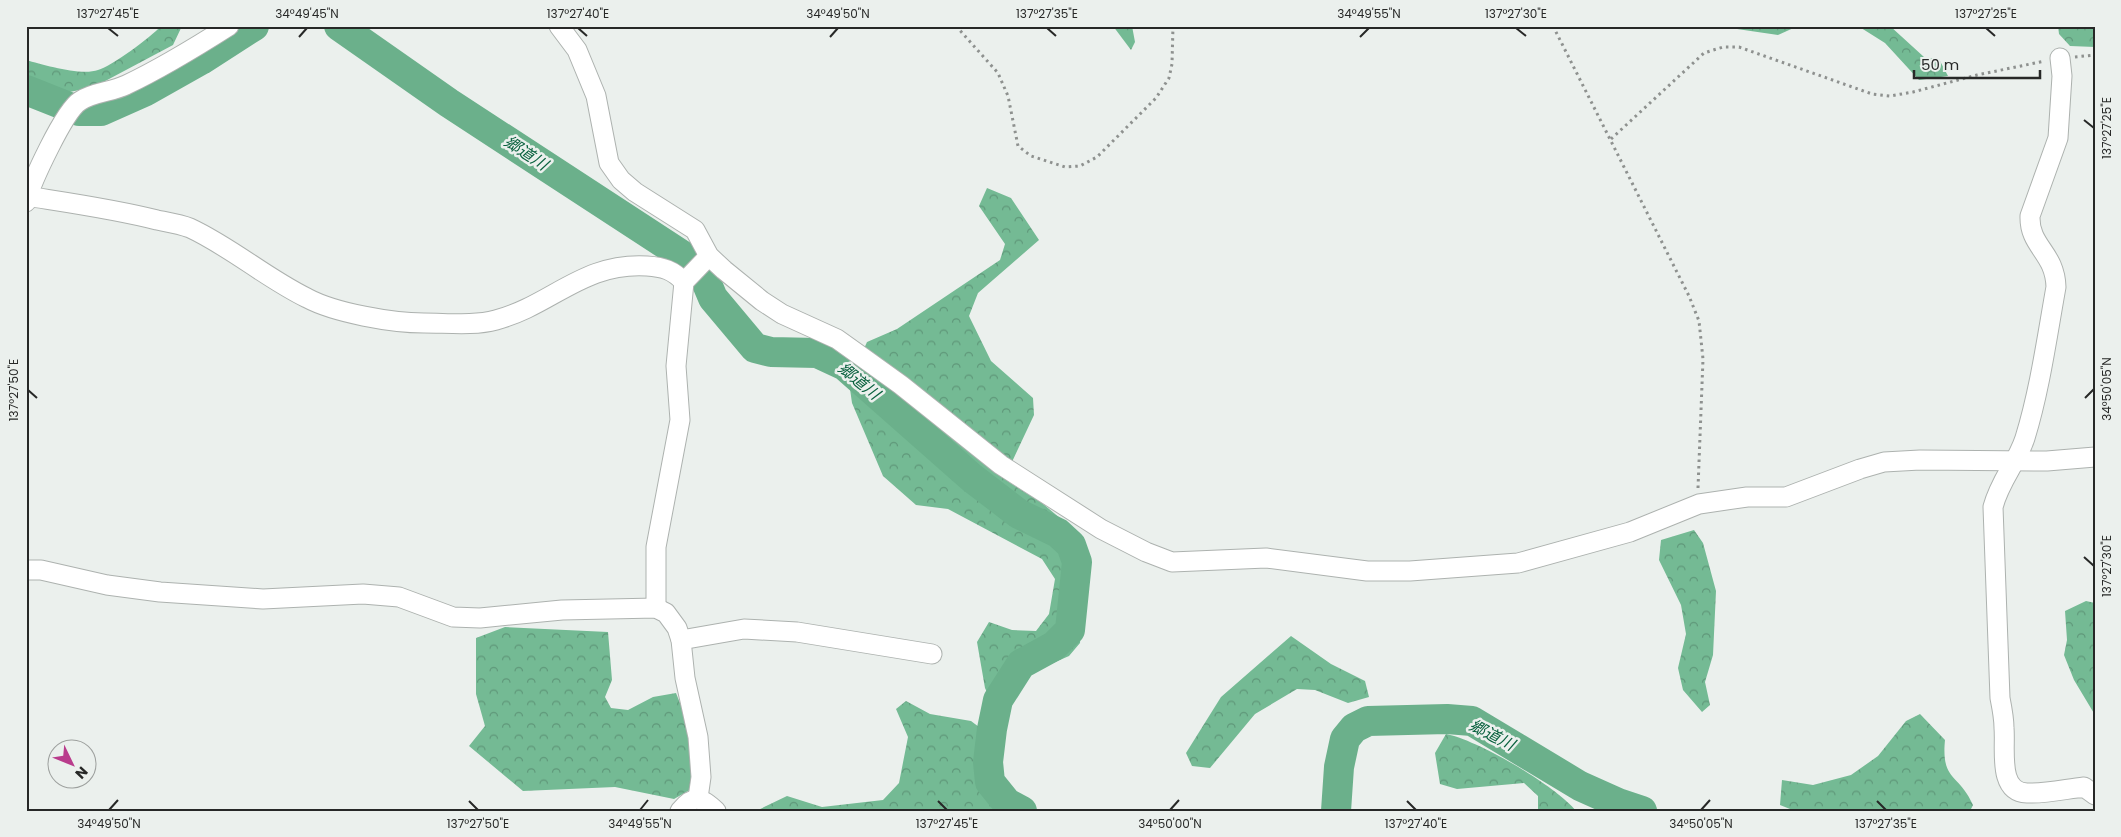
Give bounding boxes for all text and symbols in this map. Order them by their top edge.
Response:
text: 137°27'45"E [77,5,139,22]
text: 34°49'45"N [275,5,339,22]
text: 137°27'40"E [547,5,609,22]
text: 34°49'50"N [806,5,870,22]
text: 137°27'35"E [1016,5,1078,22]
text: 34°49'55"N [1337,5,1401,22]
text: 137°27'30"E [1485,5,1547,22]
text: 137°27'25"E [1955,5,2017,22]
scale bar [1914,48,2040,80]
text: 50 m [1921,54,1959,75]
text: 137°27'25"E [2098,97,2115,159]
water label: 郷道川 [500,130,554,177]
water label: 郷道川 [833,357,886,406]
text: 34°50'05"N [2098,357,2115,421]
text: 137°27'50"E [5,359,22,421]
text: 137°27'30"E [2098,535,2115,597]
water label: 郷道川 [1465,714,1520,757]
north arrow [48,740,98,790]
text: N [71,762,92,784]
text: 34°49'50"N [77,815,141,832]
text: 137°27'50"E [447,815,509,832]
text: 34°49'55"N [608,815,672,832]
text: 137°27'45"E [916,815,978,832]
text: 34°50'00"N [1138,815,1202,832]
text: 137°27'40"E [1385,815,1447,832]
text: 34°50'05"N [1669,815,1733,832]
text: 137°27'35"E [1855,815,1917,832]

